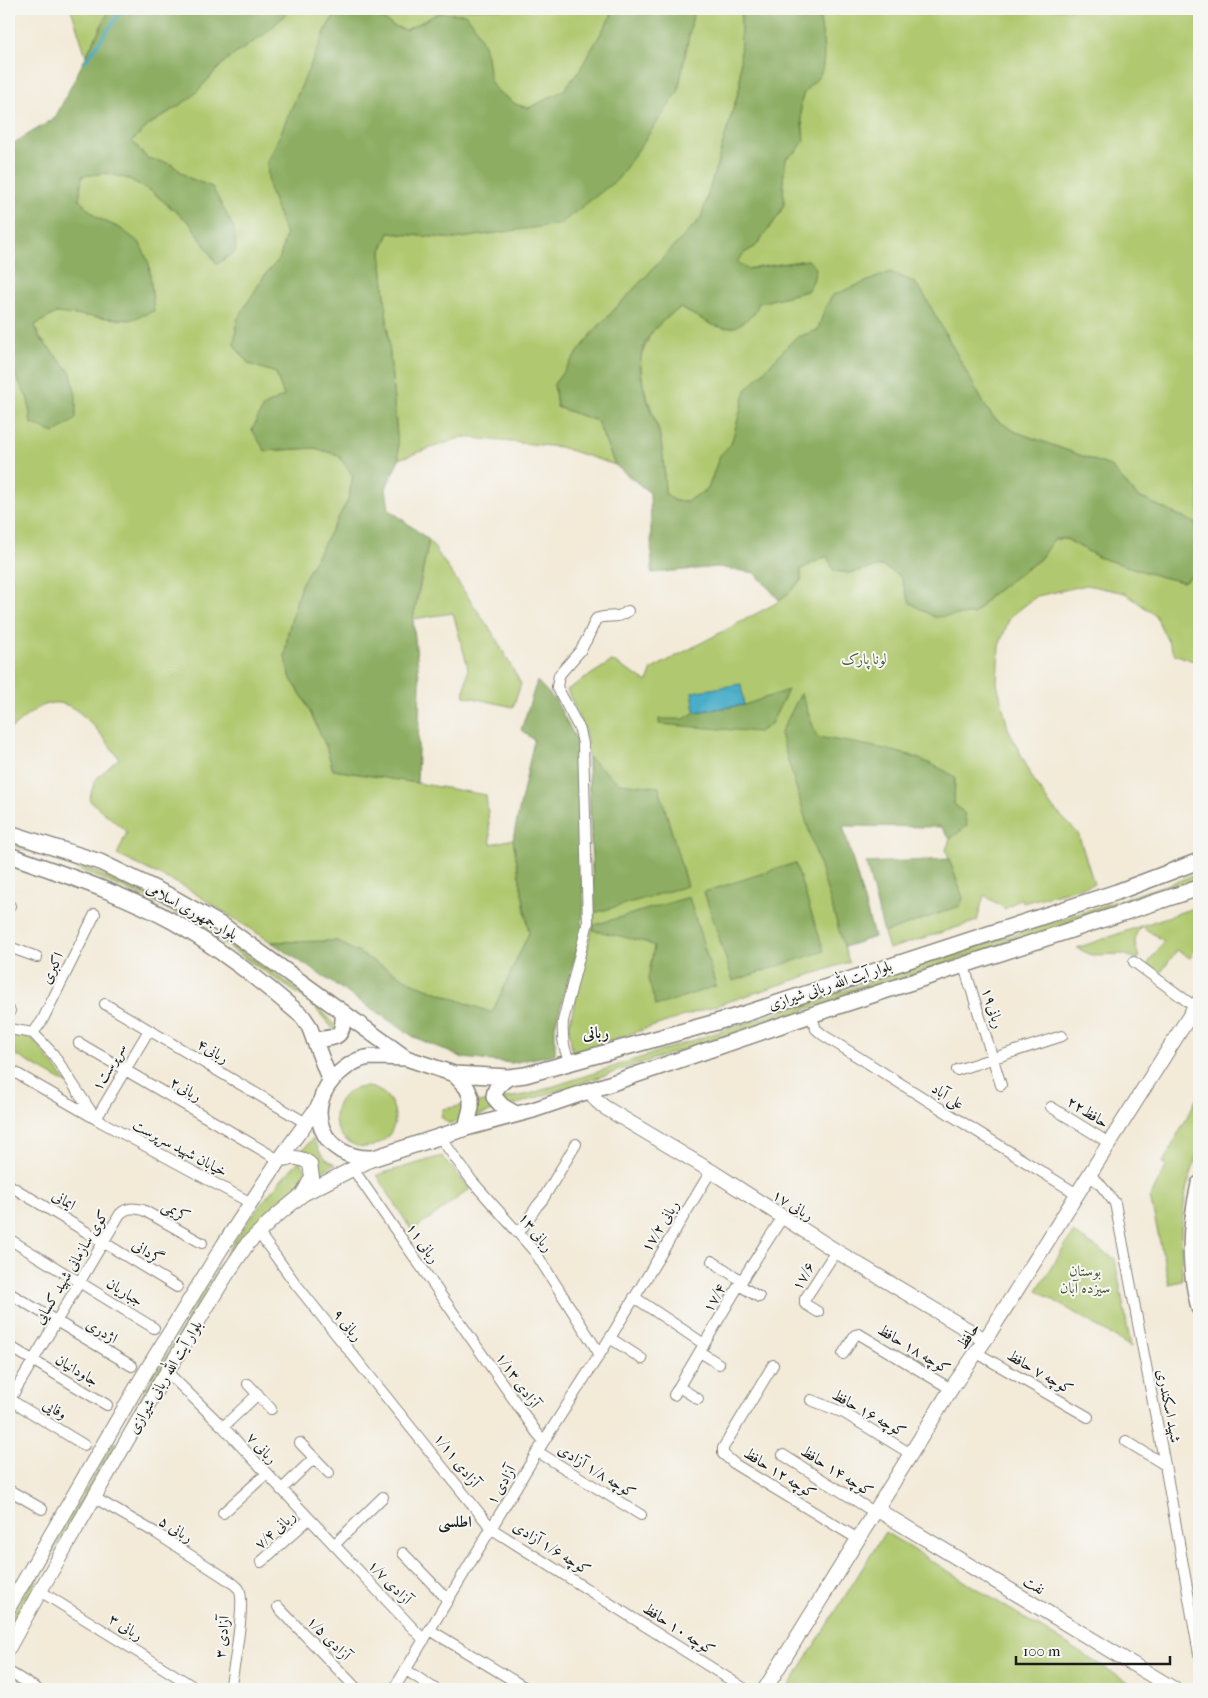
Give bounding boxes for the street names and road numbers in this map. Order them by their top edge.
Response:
street label: بلوار جمهوری اسلامی [143,878,241,944]
street label: اکبری [37,949,67,987]
street label: بلوار آیت الله ربانی شیرازی [765,954,895,1014]
street label: ربانی۱۹ [978,985,1008,1031]
street label: ربانی۴ [194,1035,232,1067]
street label: سرپرست۱ [88,1040,131,1095]
street label: ربانی۲ [167,1073,205,1105]
street label: علی آباد [927,1079,968,1115]
street label: حافظ۲۲ [1064,1092,1112,1132]
street label: خیابان شهید سرپرست [129,1116,230,1181]
street label: ربانی ۱۷ [769,1185,817,1225]
street label: ایمانی [49,1186,79,1214]
street label: کریمی [158,1196,193,1228]
street label: ربانی ۱۷/۲ [637,1197,683,1255]
street label: کوی سازمانی شهید کسایی [30,1207,113,1328]
street label: ربانی ۱۳ [515,1209,557,1255]
street label: ربانی ۱۱ [403,1219,443,1267]
street label: گردانی [129,1235,168,1269]
street label: ۱۷/۶ [788,1259,818,1293]
street label: جباریان [103,1274,147,1310]
street label: ۱۷/۴ [699,1280,729,1315]
street label: ربانی ۹ [330,1305,366,1345]
street label: اژدری [83,1315,121,1347]
street label: بلوار آیت الله ربانی شیرازی [121,1315,207,1437]
street label: حافظ [953,1319,983,1353]
street label: کوچه ۱۸ حافظ [873,1320,954,1380]
street label: کوچه ۷ حافظ [1003,1346,1076,1400]
street label: آزادی ۱/۱۳ [492,1349,545,1413]
street label: جاودانیان [52,1350,102,1390]
street label: شهید اسکندری [1152,1368,1185,1445]
street label: کوچه ۱۶ حافظ [828,1385,909,1443]
street label: وفایی [39,1395,70,1424]
street label: ربانی ۷ [243,1429,281,1468]
street label: آزادی ۱/۱۱ [430,1429,485,1492]
street label: کوچه ۱/۸ آزادی [554,1440,639,1504]
street label: کوچه ۱۴ حافظ [796,1442,877,1502]
street label: کوچه ۱۲ حافظ [739,1444,820,1504]
street label: آزادی ۱ [482,1461,521,1508]
street label: ربانی ۷/۴ [251,1507,299,1553]
street label: ربانی ۵ [156,1512,196,1546]
street label: کوچه ۱/۶ آزادی [509,1517,594,1581]
street label: آزادی ۱/۷ [364,1556,417,1609]
street label: نفت [1020,1572,1048,1598]
street label: کوچه ۱۰ حافظ [639,1599,718,1661]
street label: ربانی ۳ [106,1610,146,1644]
street label: آزادی ۱/۵ [303,1612,356,1665]
street label: ۳ آزادی [211,1613,233,1659]

